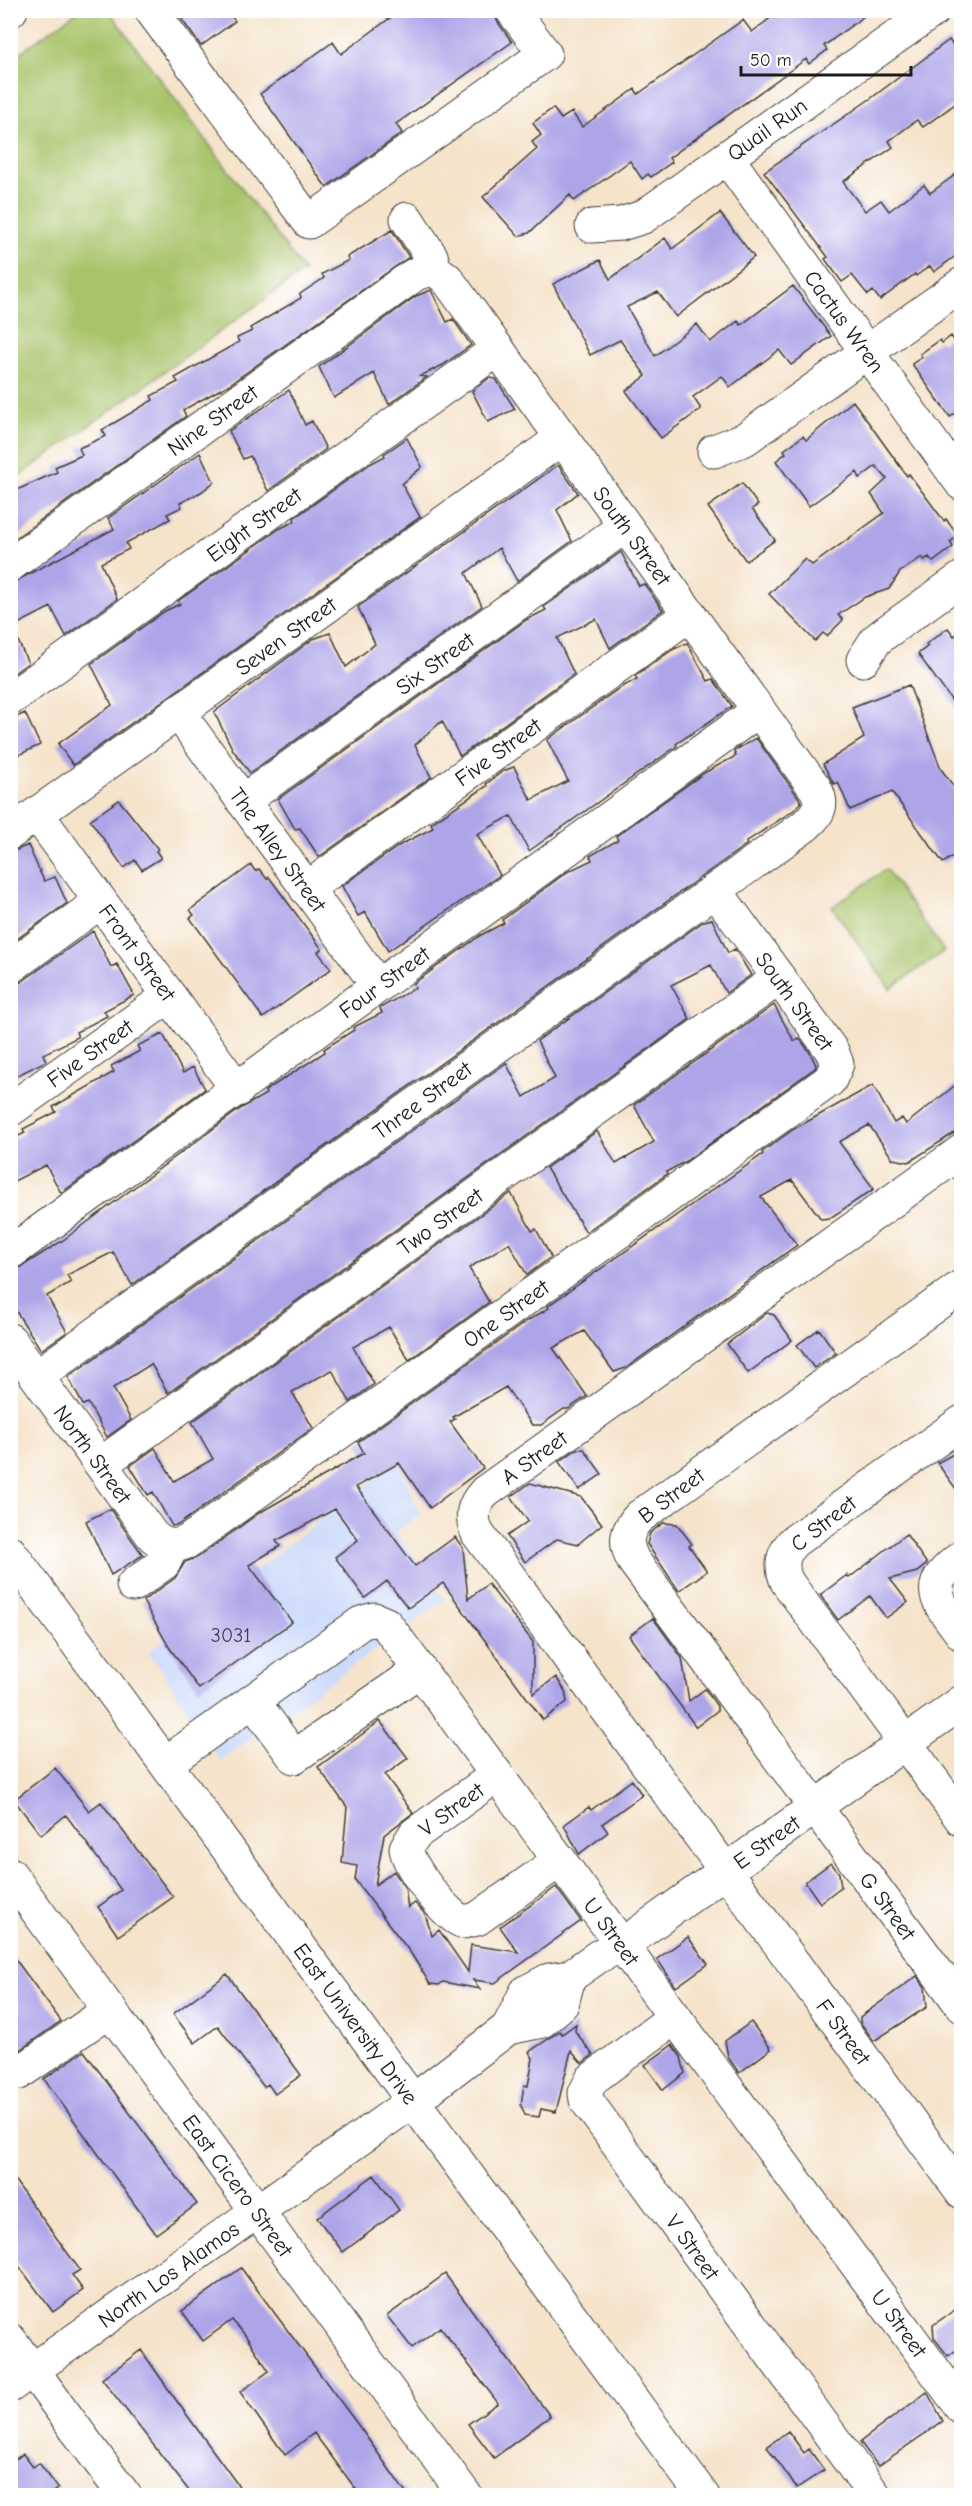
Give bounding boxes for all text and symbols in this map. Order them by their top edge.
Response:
scale bar [741,39,910,77]
text: 50 m [750,50,792,71]
street label: Quail Run [722,93,812,167]
street label: Cactus Wren [798,266,890,378]
street label: Nine Street [163,379,264,462]
street label: Eight Street [202,482,307,568]
street label: South Street [587,482,676,591]
street label: Seven Street [231,591,342,681]
street label: Six Street [391,627,480,701]
street label: Five Street [450,712,547,792]
street label: The Alley Street [223,783,332,918]
street label: Front Street [93,899,181,1007]
street label: Four Street [334,941,436,1024]
street label: South Street [750,947,839,1057]
street label: Five Street [42,1014,139,1093]
street label: Three Street [368,1056,478,1145]
street label: Two Street [393,1182,489,1261]
street label: One Street [458,1274,555,1354]
street label: North Street [48,1400,137,1509]
street label: A Street [497,1425,573,1490]
street label: B Street [633,1462,710,1529]
street label: C Street [786,1490,862,1557]
house number: 3031 [211,1624,251,1647]
street label: V Street [414,1777,490,1842]
street label: E Street [729,1810,806,1875]
street label: G Street [854,1867,921,1946]
street label: U Street [578,1893,645,1971]
street label: East University Drive [288,1939,423,2110]
street label: F Street [810,1994,876,2071]
street label: East Cicero Street [177,2110,299,2263]
street label: V Street [660,2210,725,2286]
street label: North Los Alamos [93,2216,245,2334]
street label: U Street [865,2285,933,2363]

